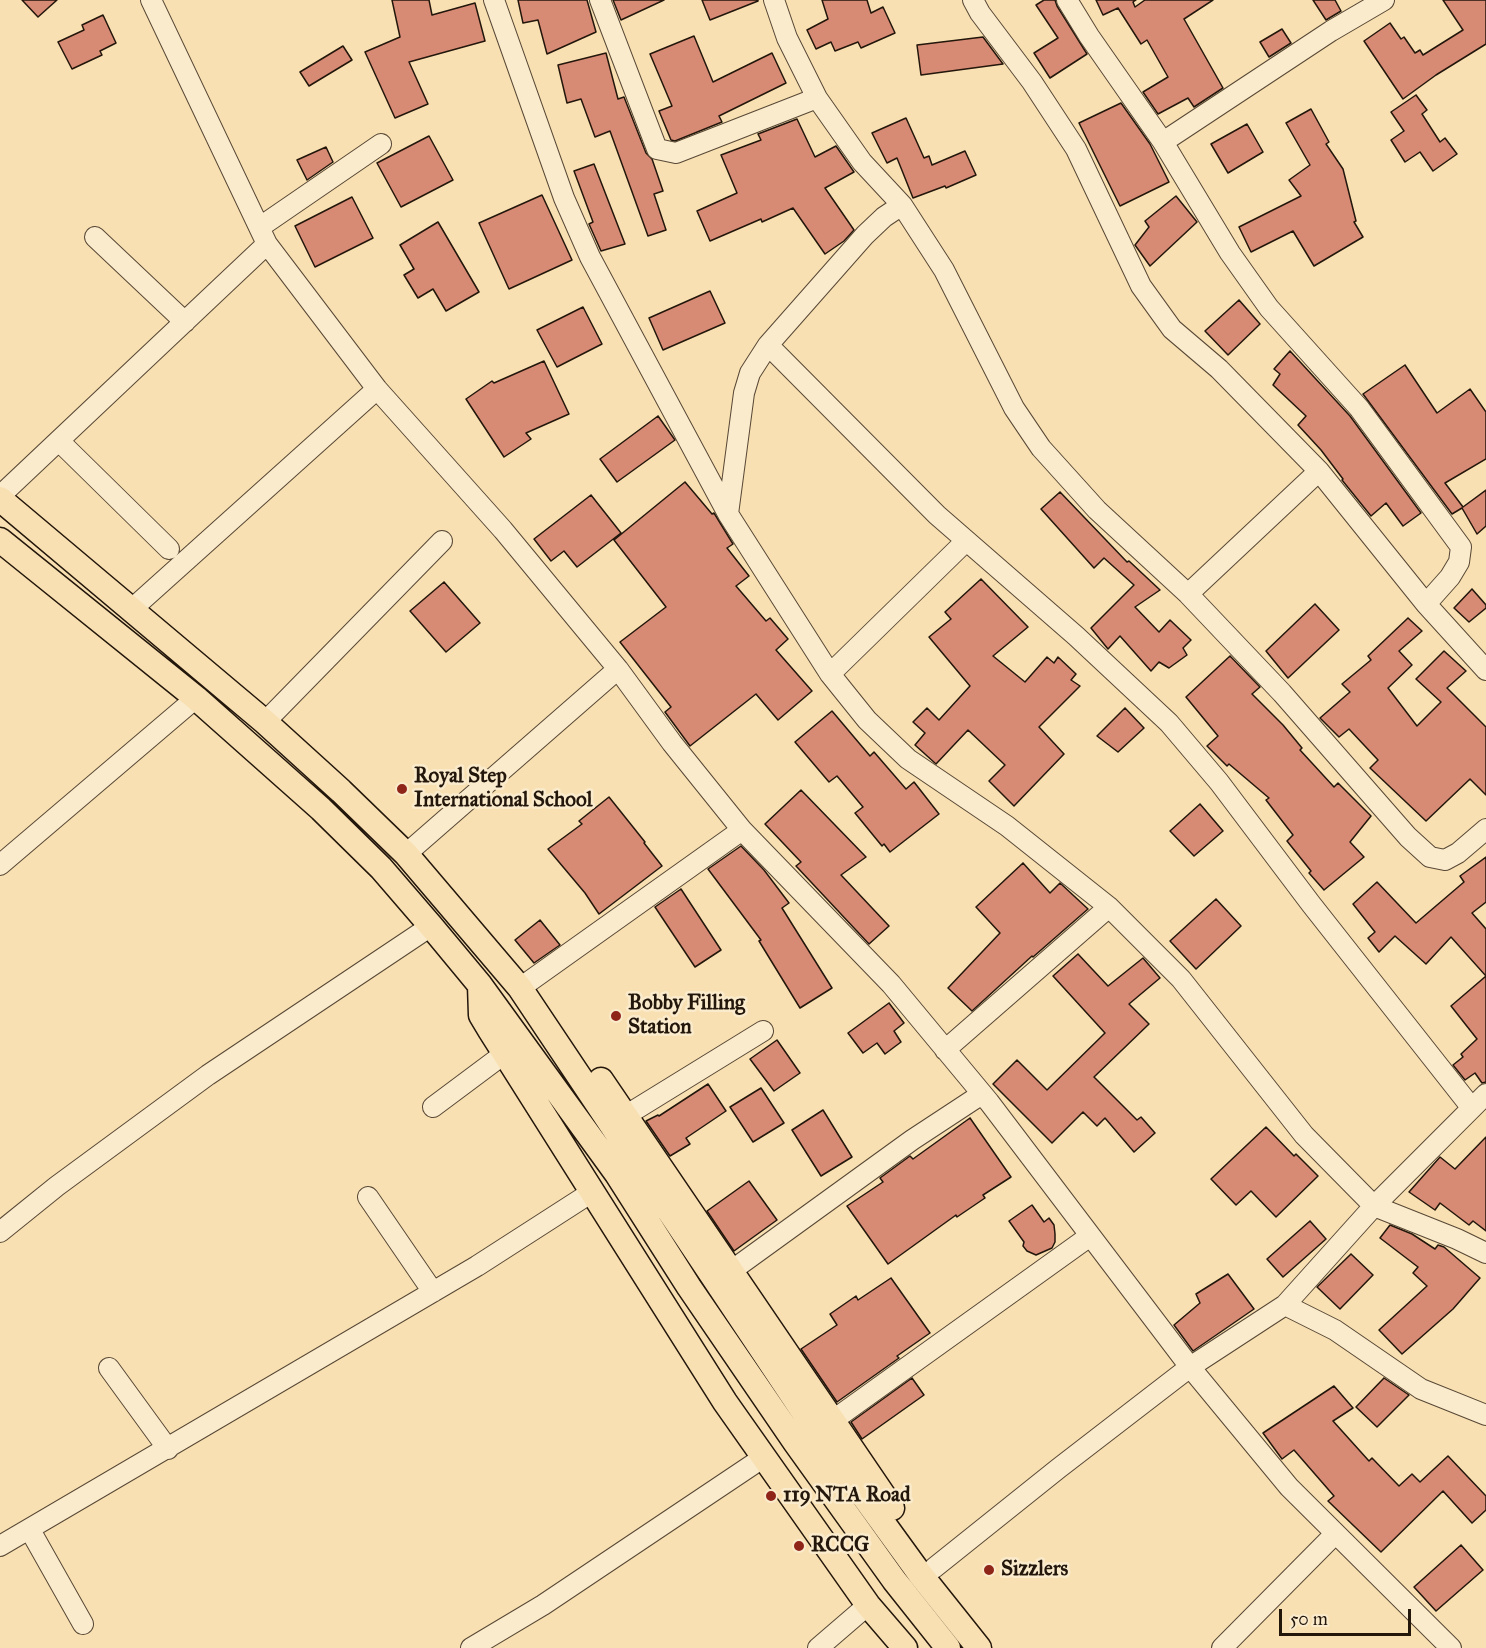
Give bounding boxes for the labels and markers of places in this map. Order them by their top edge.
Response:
place label: Royal Step International School [414,764,592,814]
marker: Royal Step International School [395,782,409,796]
place label: Bobby Filling Station [628,991,745,1041]
marker: Bobby Filling Station [609,1009,623,1023]
place label: 119 NTA Road [783,1483,910,1509]
marker: 119 NTA Road [764,1489,778,1503]
place label: RCCG [811,1533,869,1559]
marker: RCCG [792,1539,806,1553]
place label: Sizzlers [1001,1557,1068,1583]
marker: Sizzlers [982,1563,996,1577]

